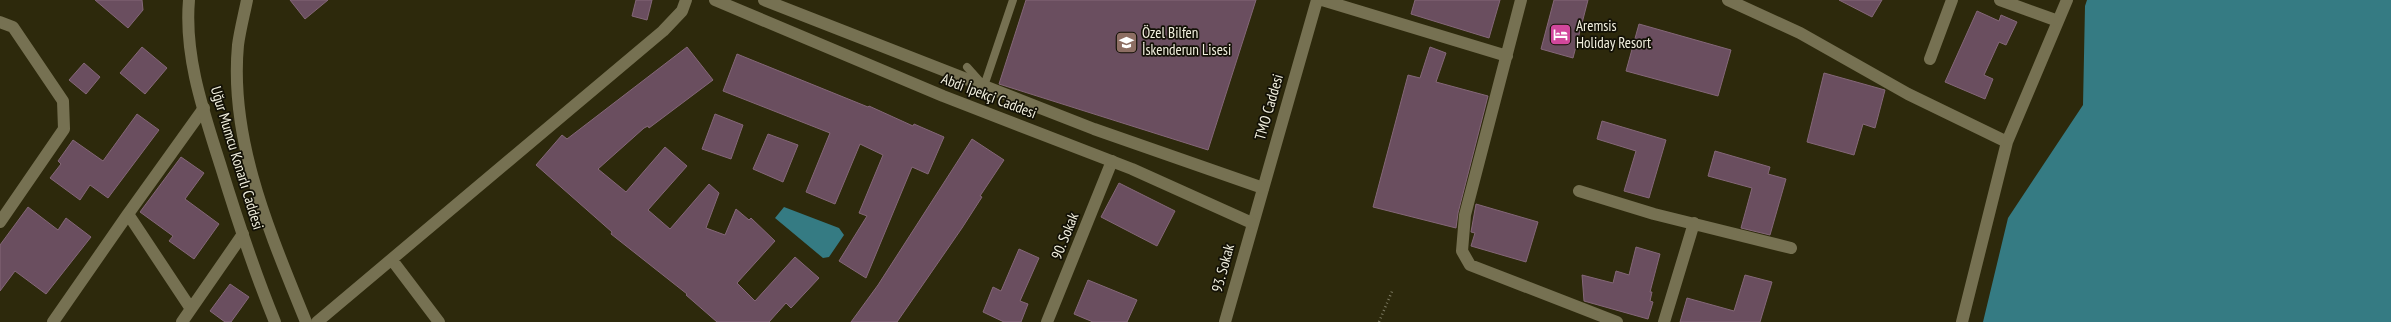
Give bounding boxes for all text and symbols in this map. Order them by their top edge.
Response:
place label: Aremsis Holiday Resort [1576,16,1651,52]
hotel icon: Aremsis Holiday Resort [1548,22,1574,48]
place label: Özel Bilfen İskenderun Lisesi [1142,23,1231,59]
school or university icon: Özel Bilfen İskenderun Lisesi [1114,29,1140,55]
street label: Abdi İpekçi Caddesi [939,69,1039,122]
street label: TMO Caddesi [1250,72,1287,142]
street label: Uğur Mumcu Konarlı Caddesi [207,84,268,232]
street label: 90. Sokak [1047,209,1083,262]
street label: 93. Sokak [1207,242,1238,294]

